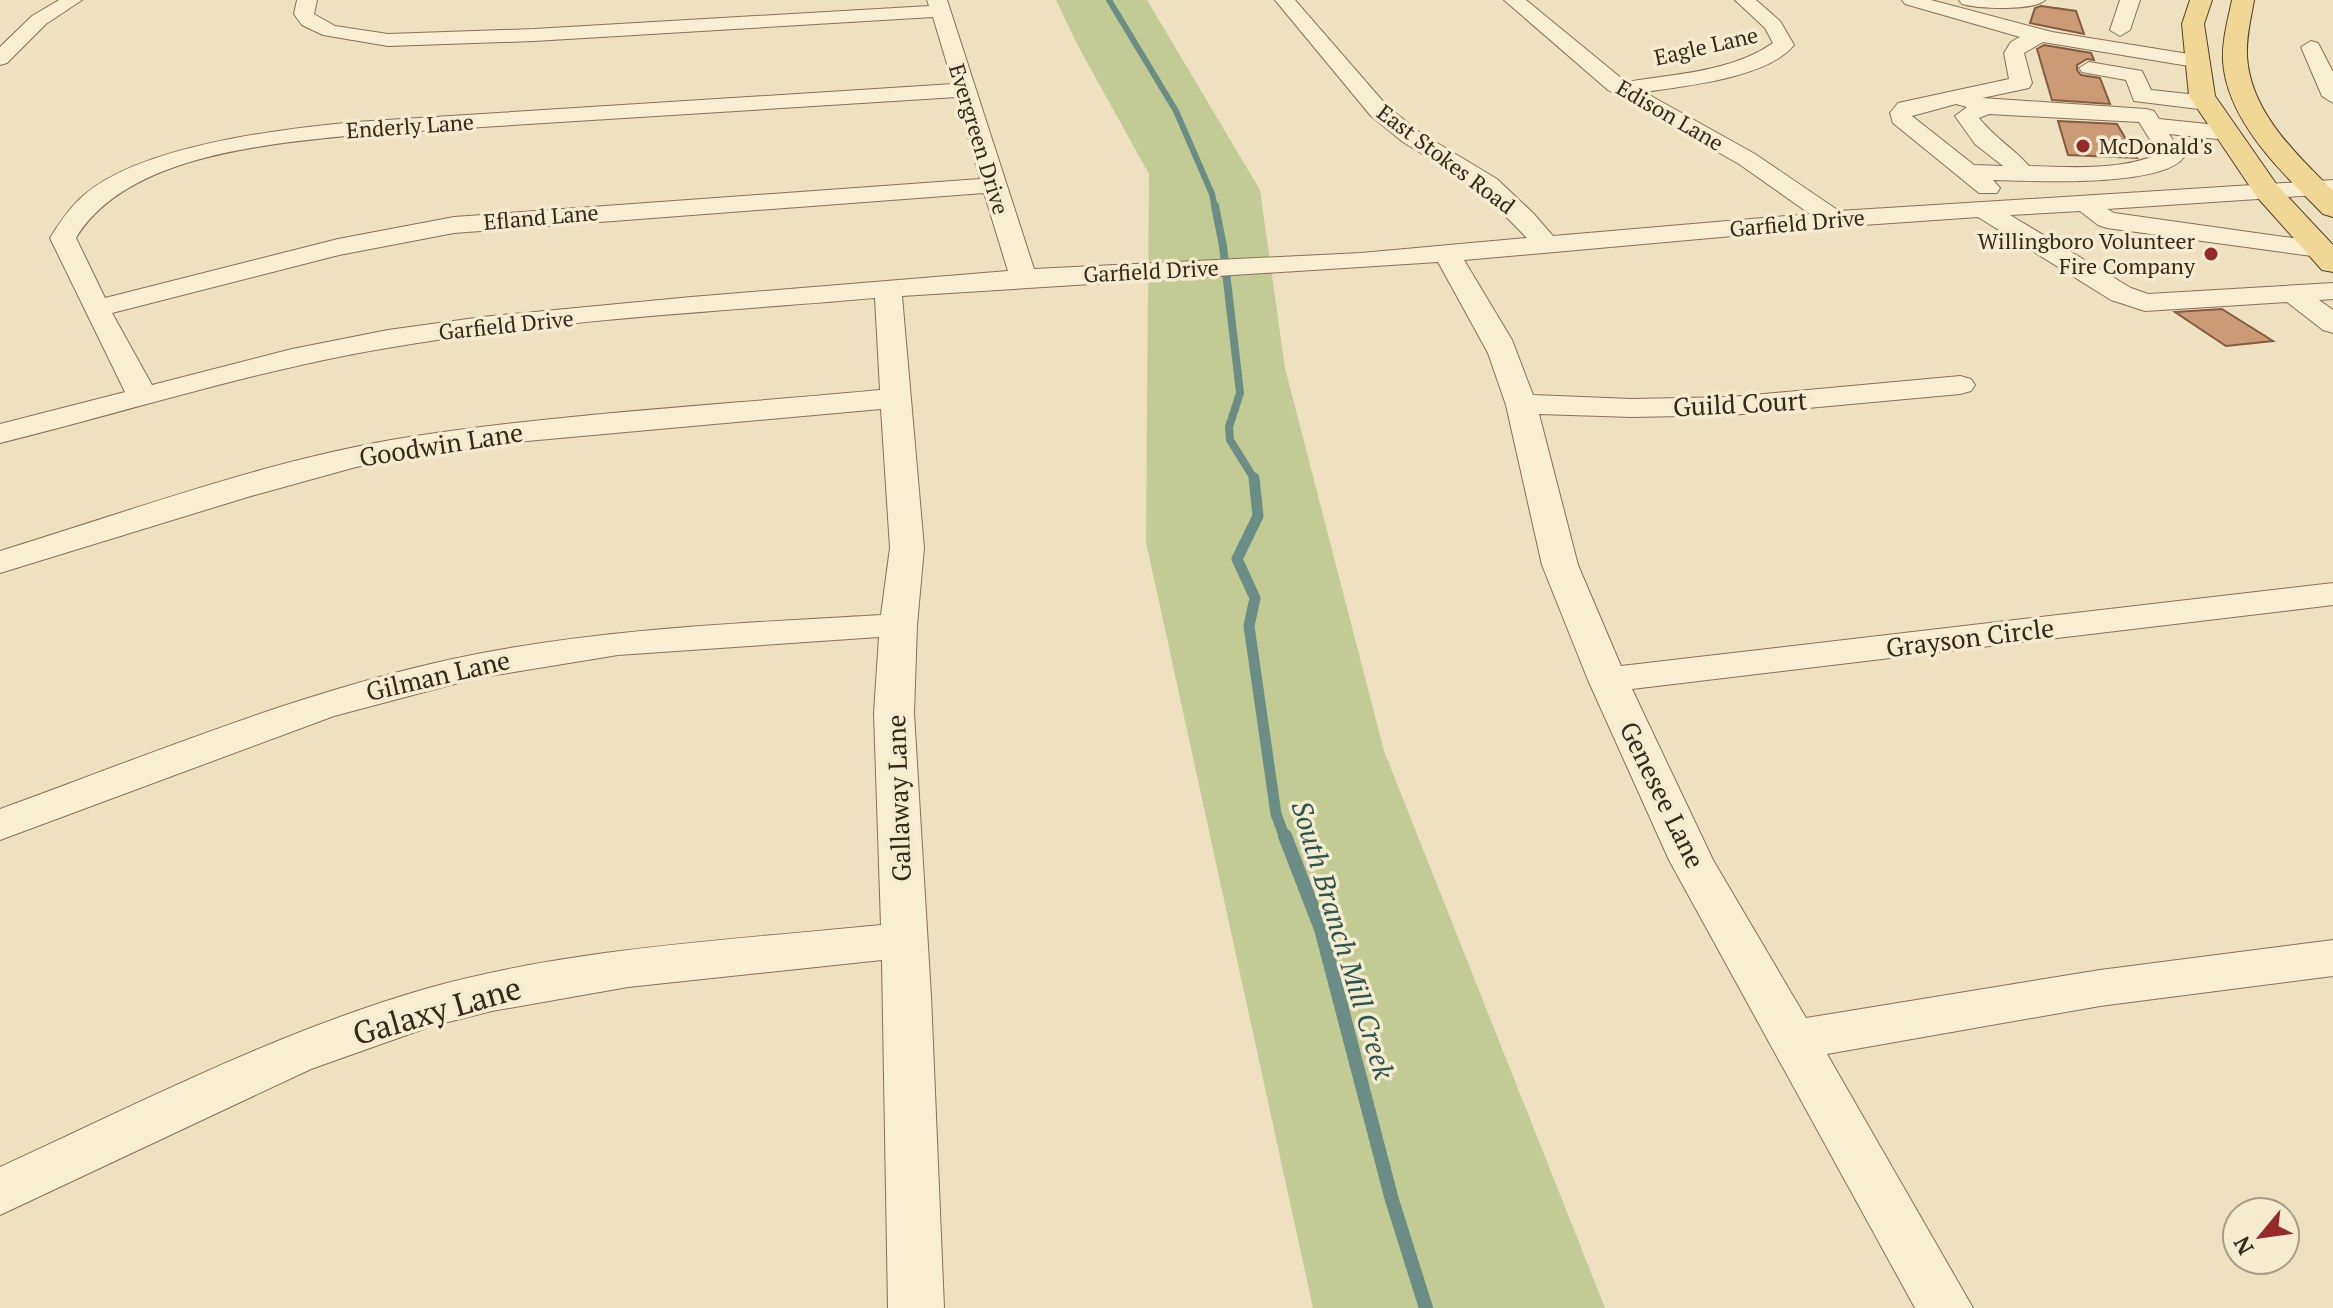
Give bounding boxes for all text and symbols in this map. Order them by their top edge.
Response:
street label: Eagle Lane [1651,19,1761,72]
street label: Evergreen Drive [943,60,1016,218]
street label: Edison Lane [1611,72,1729,157]
street label: East Stokes Road [1372,97,1521,220]
street label: Enderly Lane [345,107,475,144]
place label: McDonald's [2099,131,2213,160]
marker: McDonald's [2074,137,2092,155]
street label: Efland Lane [482,197,600,236]
street label: Garfield Drive [1728,202,1866,243]
place label: Willingboro Volunteer Fire Company [1978,226,2196,280]
marker: Willingboro Volunteer Fire Company [2202,245,2220,263]
street label: Garfield Drive [1083,252,1219,289]
street label: Garfield Drive [437,303,575,346]
street label: Guild Court [1672,382,1808,423]
street label: Goodwin Lane [356,414,525,474]
street label: Grayson Circle [1884,610,2056,664]
street label: Gilman Lane [362,642,513,708]
street label: Gallaway Lane [878,714,918,882]
street label: Genesee Lane [1613,716,1713,874]
water label: South Branch Mill Creek [1283,796,1404,1084]
street label: Galaxy Lane [348,966,526,1054]
north arrow [2221,1196,2301,1276]
text: N [2226,1231,2260,1260]

